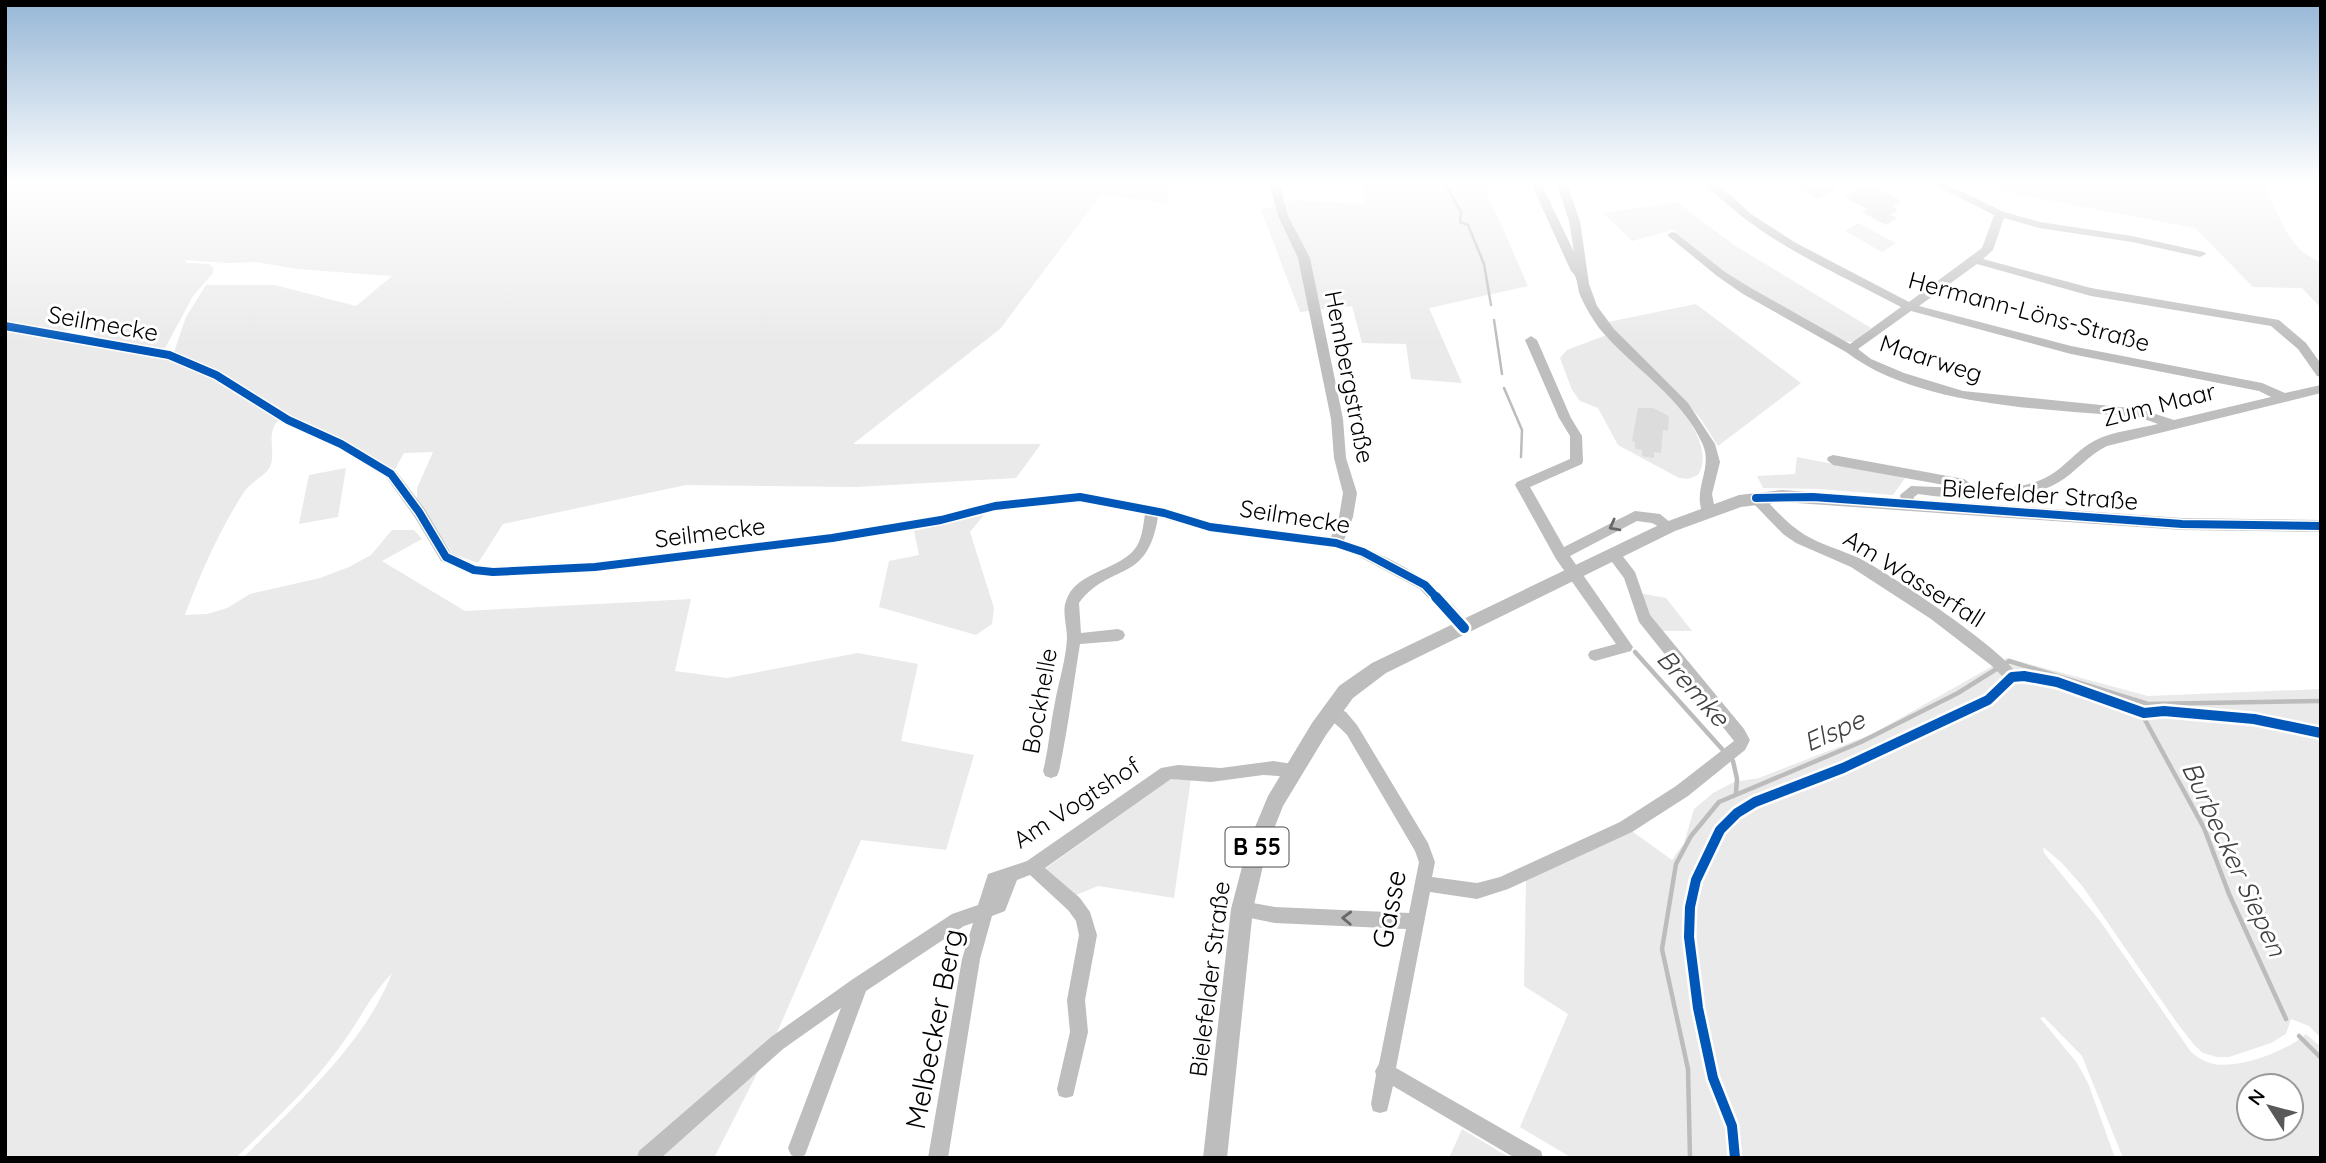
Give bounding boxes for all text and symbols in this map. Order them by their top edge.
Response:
street label: Hermann-Löns-Straße [1905,264,2153,358]
street label: Hembergstraße [1319,288,1381,466]
street label: Seilmecke [46,299,161,347]
street label: Maarweg [1876,327,1986,389]
street label: Zum Maar [2099,375,2219,433]
street label: Bielefelder Straße [1941,472,2139,516]
street label: Seilmecke [1238,492,1353,540]
street label: Seilmecke [653,510,767,554]
one-way arrow [1609,517,1621,531]
street label: Am Wasserfall [1838,523,1991,634]
water label: Bremke [1650,642,1738,734]
street label: Bockhelle [1015,646,1063,756]
water label: Elspe [1798,702,1871,759]
street label: Am Vogtshof [1007,750,1146,854]
water label: Burbecker Siepen [2175,756,2294,962]
road number: B 55 [1226,828,1288,866]
street label: Gasse [1364,867,1413,951]
street label: Bielefelder Straße [1182,879,1236,1078]
one-way arrow [1341,911,1352,926]
street label: Melbecker Berg [897,926,970,1132]
north arrow [2235,1072,2305,1142]
text: N [2242,1084,2270,1110]

